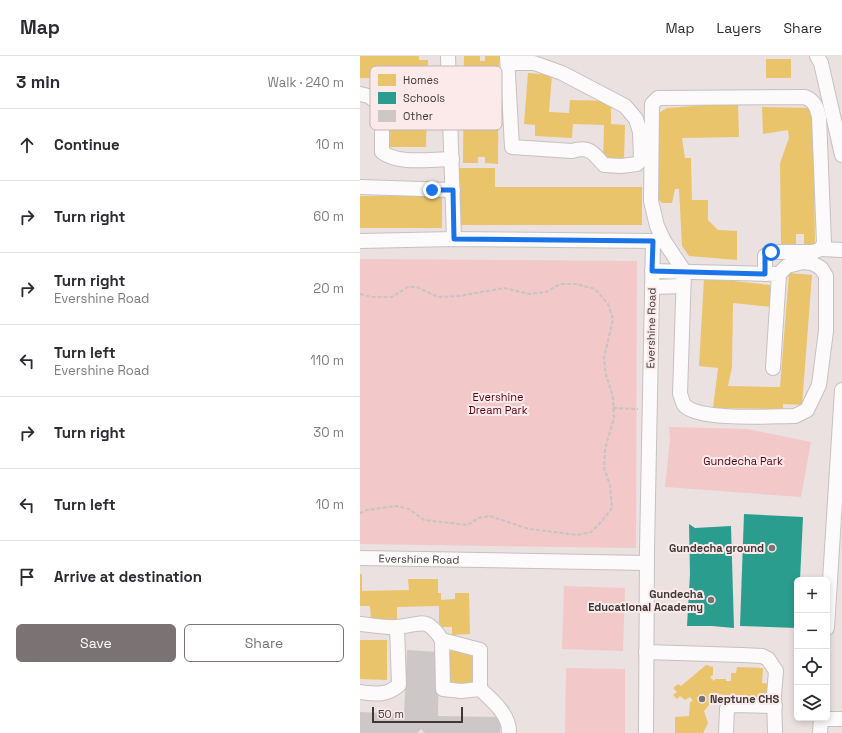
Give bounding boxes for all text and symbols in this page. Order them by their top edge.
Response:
text: Map [20,15,60,40]
text: Map [665,19,695,37]
text: Layers [717,19,761,37]
text: Share [783,19,822,37]
legend [370,66,502,130]
text: 3 min [16,71,60,93]
text: Homes [403,73,439,87]
text: Walk · 240 m [268,74,344,91]
text: Schools [403,91,445,105]
text: Other [403,109,433,123]
icon: ahead [16,134,38,156]
text: Continue [54,135,120,154]
text: 10 m [316,136,344,153]
route end [423,181,441,199]
icon: right [16,206,38,228]
text: Turn right [54,207,125,226]
text: 60 m [313,208,344,225]
route start [762,243,780,261]
text: Turn right [54,271,125,290]
icon: right [16,278,38,300]
text: 20 m [313,280,344,297]
street label: Evershine Road [643,288,659,368]
text: Evershine Road [54,290,149,307]
text: Turn left [54,343,116,362]
icon: left [16,350,38,372]
text: 110 m [310,352,344,369]
text: Evershine Road [54,362,149,379]
park label: Evershine Dream Park [468,390,528,417]
icon: right [16,422,38,444]
text: Turn right [54,423,125,442]
text: 30 m [313,424,344,441]
park label: Gundecha Park [703,454,783,468]
icon: left [16,494,38,516]
text: Turn left [54,495,116,514]
text: 10 m [316,496,344,513]
place label: Gundecha ground [669,541,764,555]
marker: Gundecha ground [767,543,777,553]
street label: Evershine Road [378,551,460,567]
icon: arrive [16,566,38,588]
text: Arrive at destination [54,567,202,586]
map controls [794,577,830,721]
button: + [794,577,830,613]
place label: Gundecha Educational Academy [588,587,704,614]
marker: Gundecha Educational Academy [706,595,716,605]
button: − [794,613,830,649]
button: Save [16,624,176,662]
button: Share [184,624,344,662]
button: locate [794,649,830,685]
button: layers [794,685,830,721]
place label: Neptune CHS [710,692,780,706]
marker: Neptune CHS [697,694,707,704]
scale bar [372,705,463,724]
text: 50 m [378,707,404,721]

